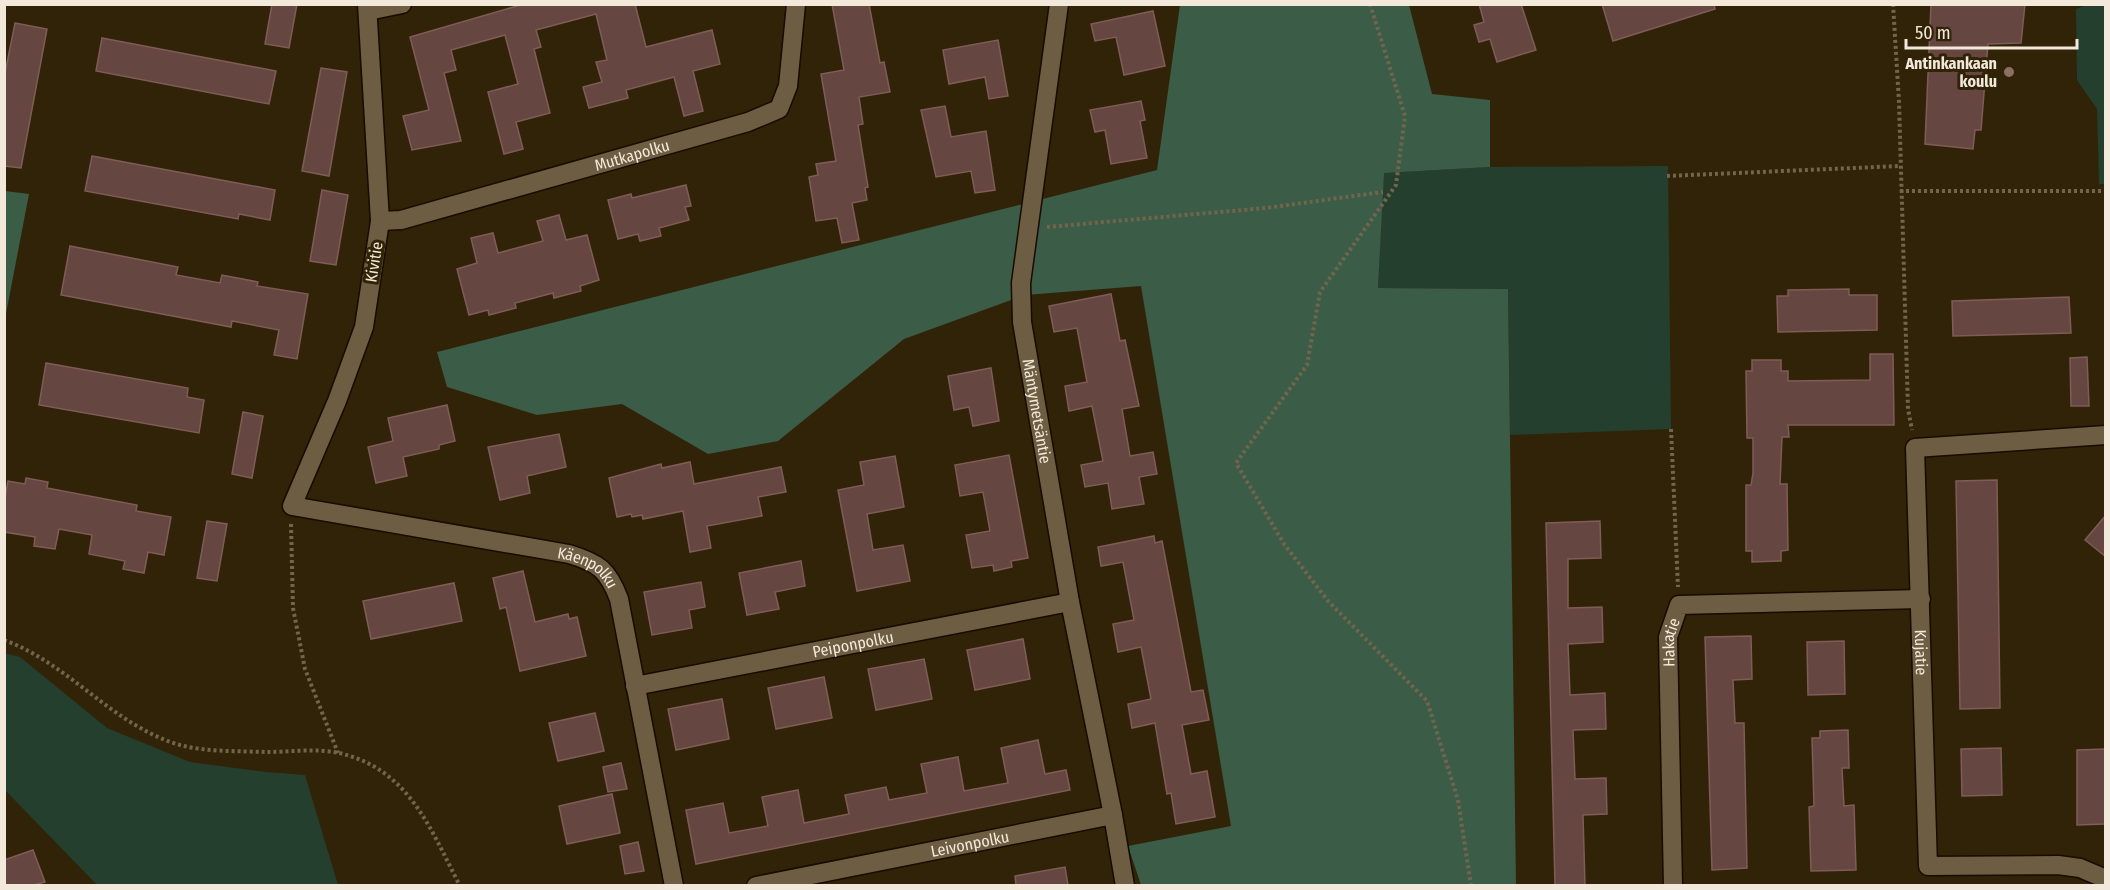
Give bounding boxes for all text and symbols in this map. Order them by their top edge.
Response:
scale bar [1906,12,2077,50]
text: 50 m [1915,22,1951,44]
place label: Antinkankaan koulu [1904,54,1997,91]
marker: Antinkankaan koulu [2002,65,2016,79]
street label: Mutkapolku [592,135,672,174]
street label: Kivitie [361,240,387,284]
street label: Mäntymetsäntie [1019,357,1056,465]
street label: Käenpolku [556,543,622,591]
street label: Hakatie [1658,615,1683,667]
street label: Peiponpolku [811,627,895,661]
street label: Kujatie [1911,629,1932,676]
street label: Leivonpolku [929,826,1011,861]

